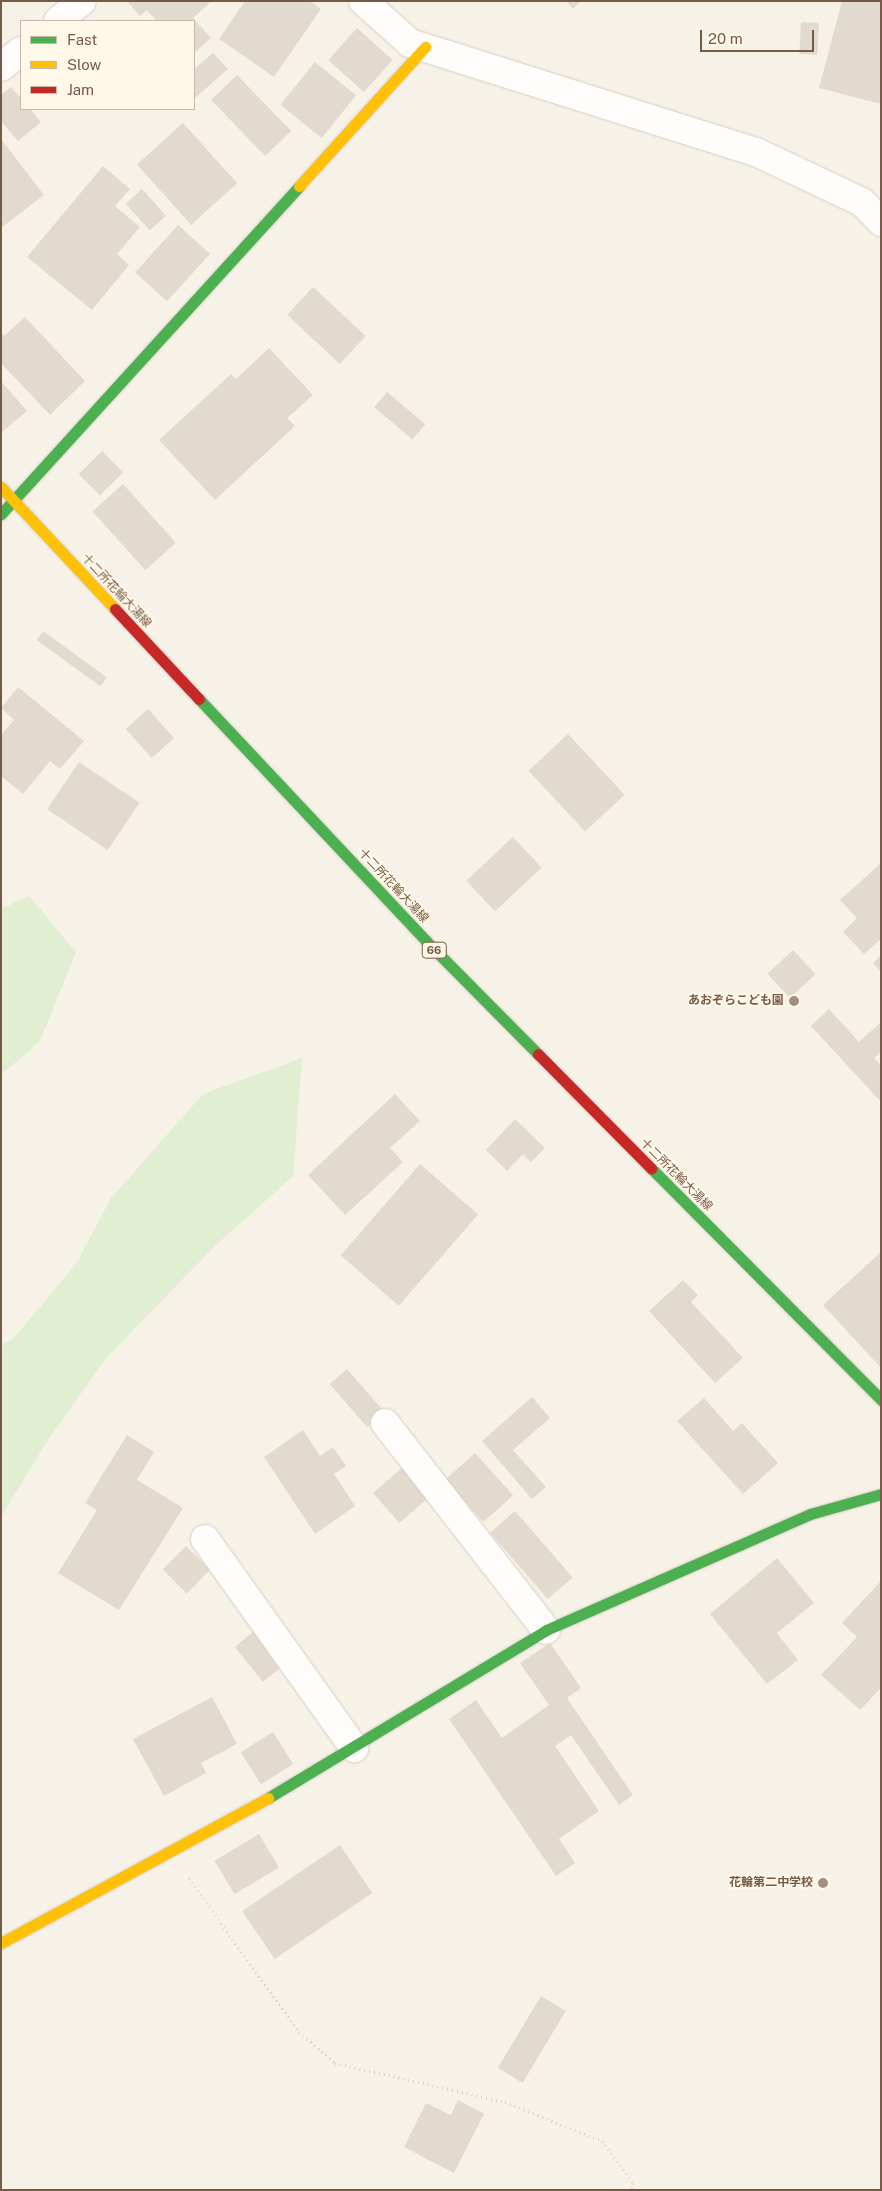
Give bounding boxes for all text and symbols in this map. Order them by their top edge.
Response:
legend [20,20,195,110]
scale bar [702,20,816,52]
text: 20 m [708,30,743,47]
text: Fast [67,31,97,48]
text: Slow [67,56,101,73]
text: Jam [67,81,94,98]
street label: 十二所花輪大湯線 [78,551,154,631]
street label: 十二所花輪大湯線 [355,846,431,926]
road number: 66 [422,942,446,958]
place label: あおぞらこども園 [688,994,784,1008]
marker: あおぞらこども園 [788,995,800,1007]
street label: 十二所花輪大湯線 [637,1136,715,1214]
place label: 花輪第二中学校 [729,1876,813,1890]
marker: 花輪第二中学校 [817,1877,829,1889]

